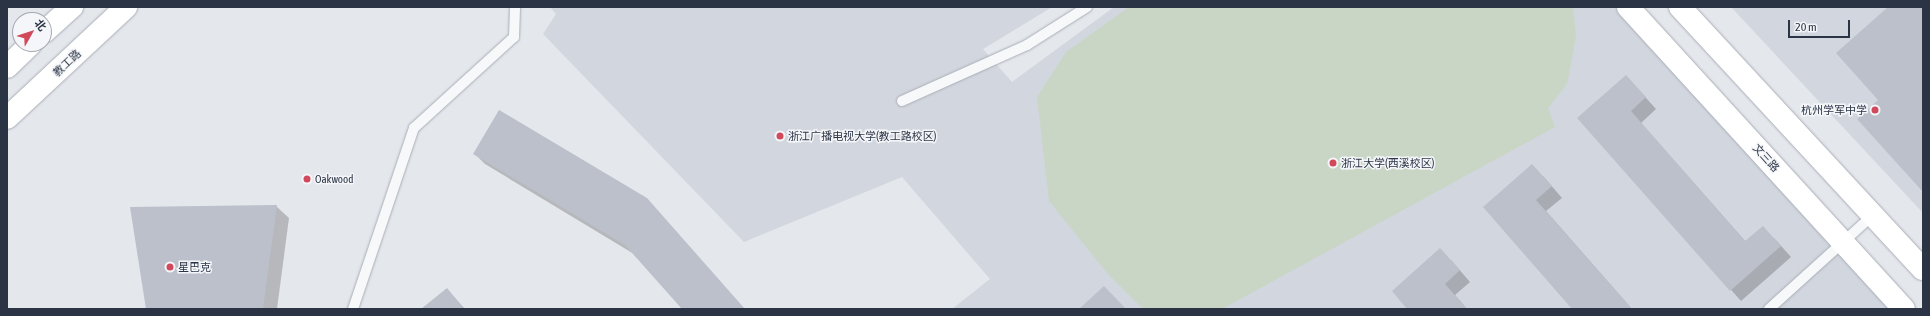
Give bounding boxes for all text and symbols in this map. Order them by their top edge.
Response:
north arrow [12,12,52,52]
scale bar [1790,12,1852,38]
text: 北 [32,17,49,33]
text: 20 m [1795,20,1817,34]
street label: 教工路 [50,47,84,79]
place label: 杭州学军中学 [1801,103,1867,117]
marker: 杭州学军中学 [1870,105,1880,115]
place label: 浙江广播电视大学(教工路校区) [788,129,936,143]
marker: 浙江广播电视大学(教工路校区) [775,131,785,141]
street label: 文三路 [1750,141,1782,175]
place label: 浙江大学(西溪校区) [1341,156,1434,170]
marker: 浙江大学(西溪校区) [1328,158,1338,168]
place label: Oakwood [315,172,353,186]
marker: Oakwood [302,174,312,184]
place label: 星巴克 [178,260,211,274]
marker: 星巴克 [165,262,175,272]

